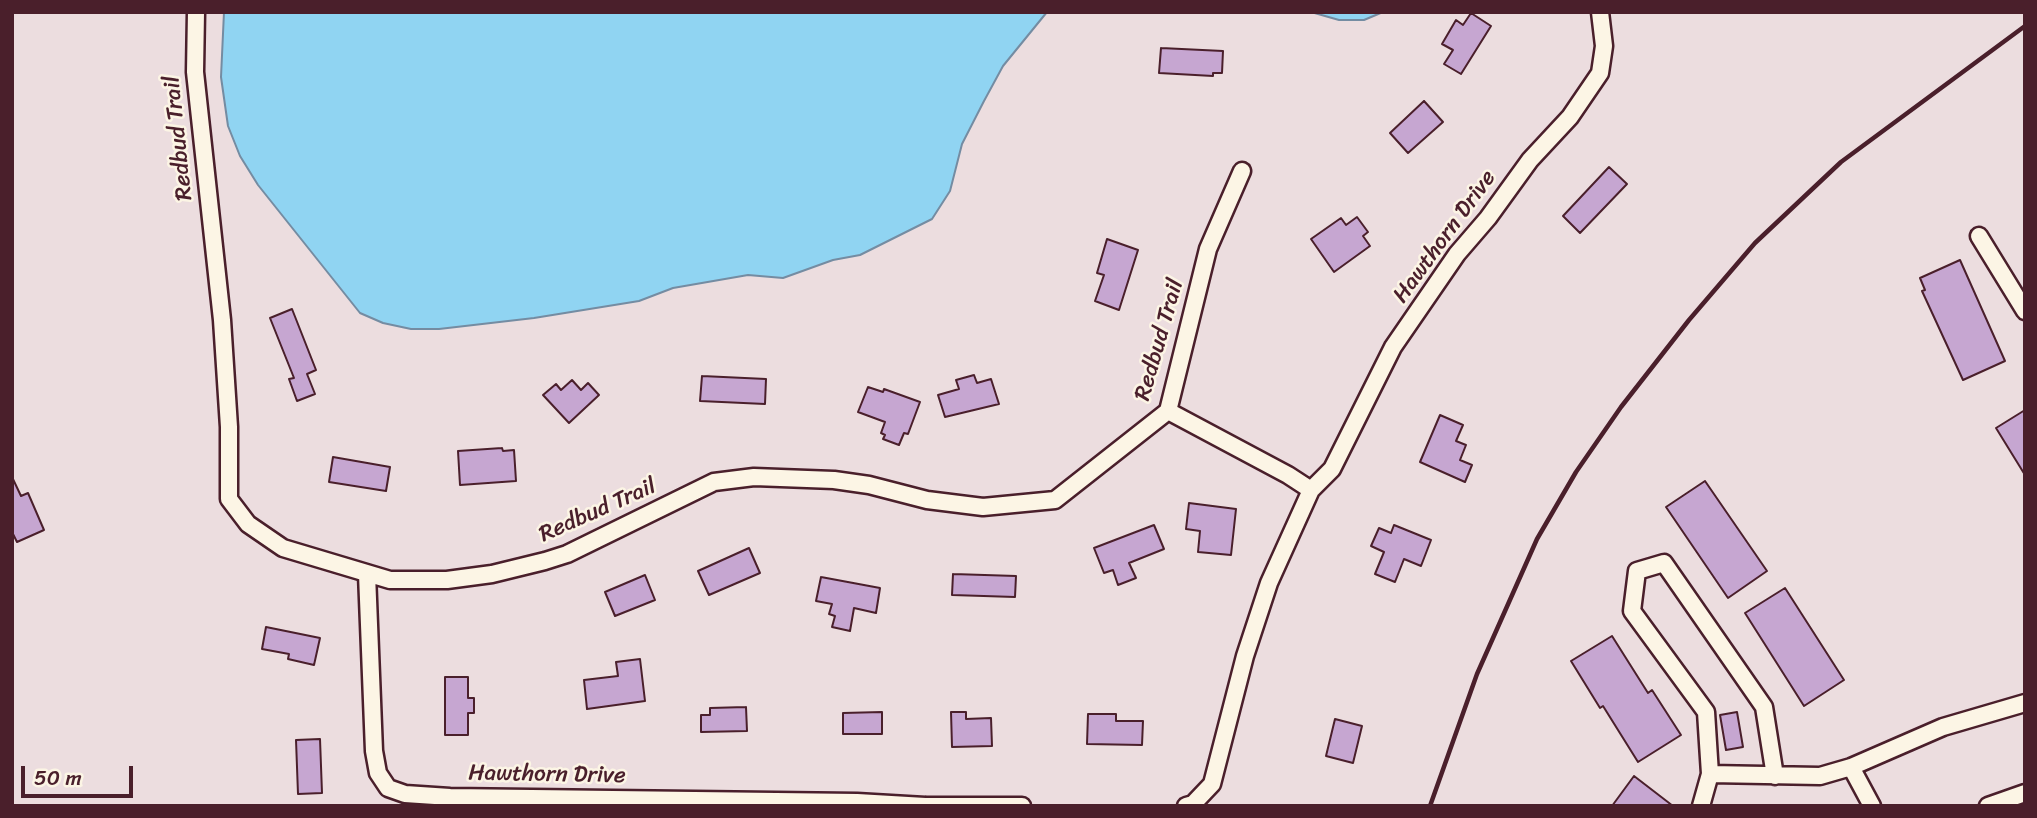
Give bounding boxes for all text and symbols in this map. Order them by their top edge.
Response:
street label: Redbud Trail [159,74,199,202]
street label: Hawthorn Drive [1388,165,1502,309]
street label: Redbud Trail [1129,276,1191,404]
street label: Redbud Trail [535,473,661,549]
scale bar [24,752,136,796]
text: 50 m [34,759,82,797]
street label: Hawthorn Drive [468,760,626,790]

